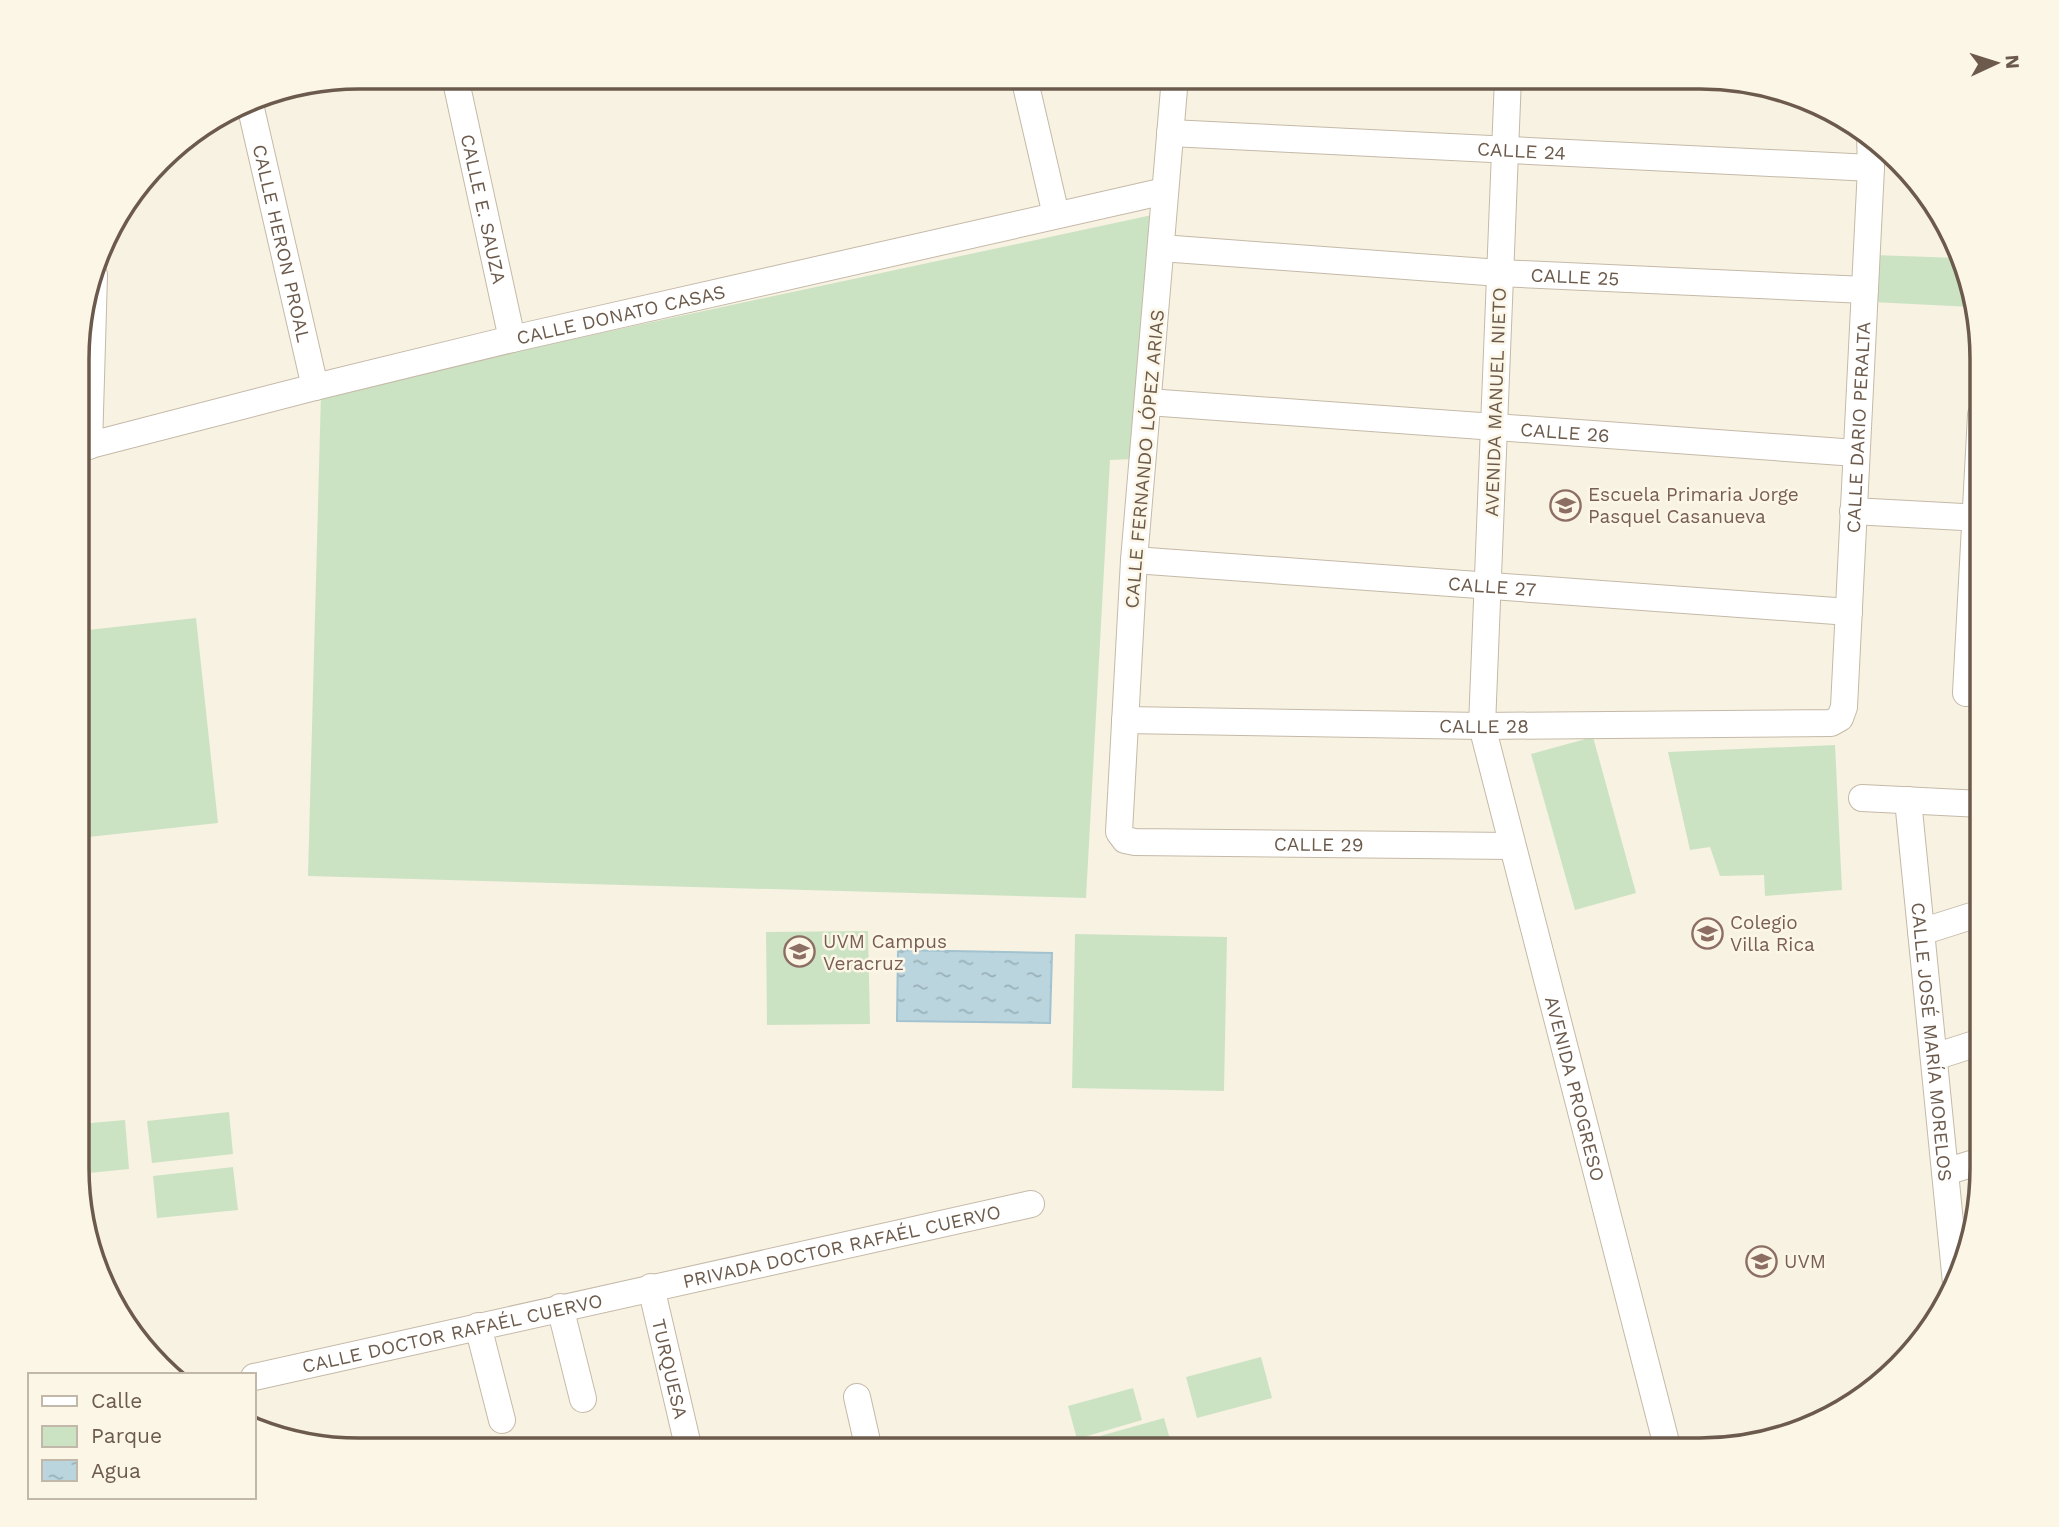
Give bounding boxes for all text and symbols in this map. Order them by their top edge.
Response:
north arrow [1961,28,2031,98]
text: N [2000,54,2024,70]
street label: CALLE E. SAUZA [456,132,511,287]
street label: CALLE 24 [1476,137,1567,165]
street label: CALLE HERON PROAL [248,142,315,344]
street label: CALLE 25 [1530,263,1620,291]
street label: CALLE DONATO CASAS [514,280,727,350]
street label: AVENIDA MANUEL NIETO [1480,287,1511,517]
street label: CALLE FERNANDO LÓPEZ ARIAS [1120,309,1169,609]
street label: CALLE DARIO PERALTA [1842,321,1875,534]
street label: CALLE 26 [1519,418,1610,447]
place label: Escuela Primaria Jorge Pasquel Casanueva [1588,483,1799,528]
school or university icon: Escuela Primaria Jorge Pasquel Casanueva [1548,488,1582,522]
street label: CALLE 27 [1447,572,1537,601]
street label: CALLE 28 [1439,714,1529,738]
street label: CALLE 29 [1274,832,1364,856]
street label: CALLE JOSÉ MARÍA MORELOS [1906,901,1957,1182]
place label: Colegio Villa Rica [1730,911,1815,956]
school or university icon: Colegio Villa Rica [1690,916,1724,950]
place label: UVM Campus Veracruz [823,930,947,975]
school or university icon: UVM Campus Veracruz [783,935,817,969]
street label: AVENIDA PROGRESO [1540,994,1610,1184]
street label: PRIVADA DOCTOR RAFAÉL CUERVO [680,1200,1003,1293]
school or university icon: UVM [1744,1244,1778,1278]
place label: UVM [1784,1250,1826,1273]
street label: CALLE DOCTOR RAFAÉL CUERVO [300,1289,605,1378]
street label: TURQUESA [647,1317,692,1422]
legend [28,1373,256,1499]
text: Calle [91,1388,142,1413]
text: Parque [91,1423,162,1448]
text: Agua [91,1458,141,1483]

